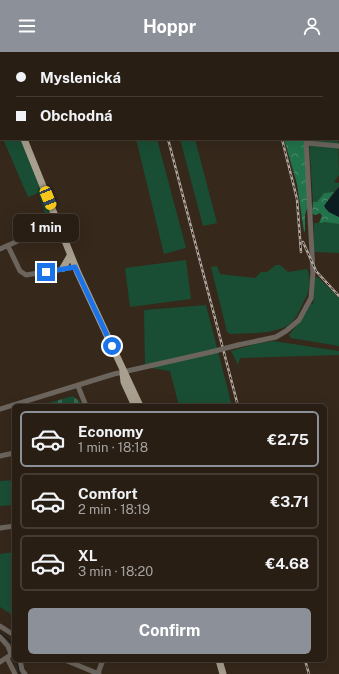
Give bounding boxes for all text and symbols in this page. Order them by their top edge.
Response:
icon: menu [16,15,38,37]
icon: person [301,15,323,37]
text: Hoppr [143,16,196,37]
text: Myslenická [40,69,121,86]
text: Obchodná [40,107,113,124]
car [38,185,58,211]
callout: 1 min [13,214,79,242]
text: 1 min [30,220,62,235]
route end [37,263,55,281]
route start [103,337,121,355]
icon: car [30,421,66,457]
text: Economy [78,423,143,440]
text: €2.75 [267,431,309,448]
text: 1 min · 18:18 [78,440,148,455]
icon: car [30,483,66,519]
text: Comfort [78,485,138,502]
text: €3.71 [270,493,309,510]
text: 2 min · 18:19 [78,502,150,517]
icon: car [30,545,66,581]
text: XL [78,547,97,564]
text: €4.68 [265,555,309,572]
text: 3 min · 18:20 [78,564,153,579]
button: Confirm [28,608,311,654]

